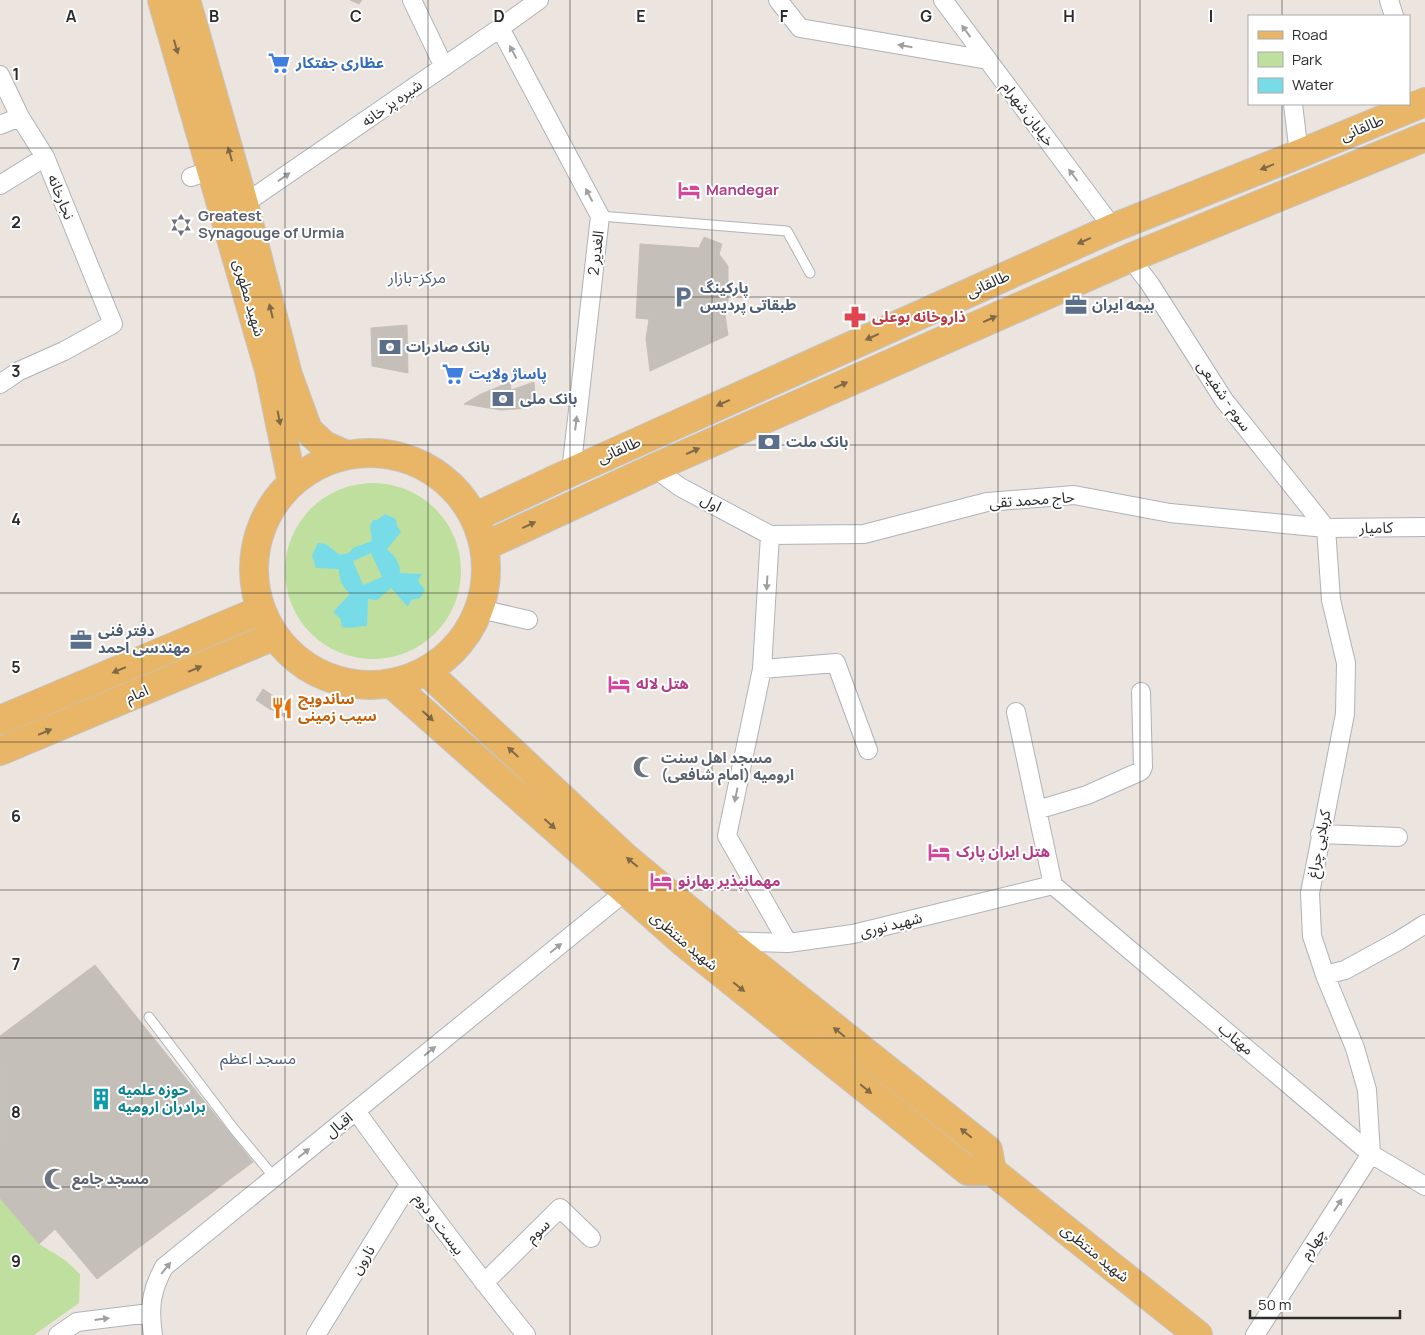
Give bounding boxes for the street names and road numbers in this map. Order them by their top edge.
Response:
street label: شیره پز خانه [357,74,427,131]
street label: خیابان شهرام [996,77,1060,151]
street label: طالقانی [1337,109,1387,146]
street label: نجارخانه [43,171,80,223]
street label: 2 الغدیر [582,229,609,277]
street label: شهید مطهری [228,257,271,339]
street label: طالقانی [963,265,1013,302]
street label: سوم - شفیعی [1191,356,1257,436]
street label: طالقانی [594,431,644,468]
street label: حاج محمد تقی [988,486,1076,515]
street label: اول [697,488,725,517]
street label: کامیار [1358,517,1394,538]
street label: امام [122,679,152,709]
street label: کربلایی چراغ [1302,807,1337,880]
street label: شهید منتظری [646,906,723,975]
street label: شهید نوری [857,907,925,942]
street label: مهتاب [1214,1018,1259,1060]
street label: اقبال [320,1107,357,1142]
street label: بیست و دوم [408,1188,470,1260]
street label: سوم [521,1214,555,1248]
street label: شهید منتظری [1057,1218,1134,1287]
street label: چهارم [1295,1224,1331,1264]
street label: نارون [345,1241,380,1278]

